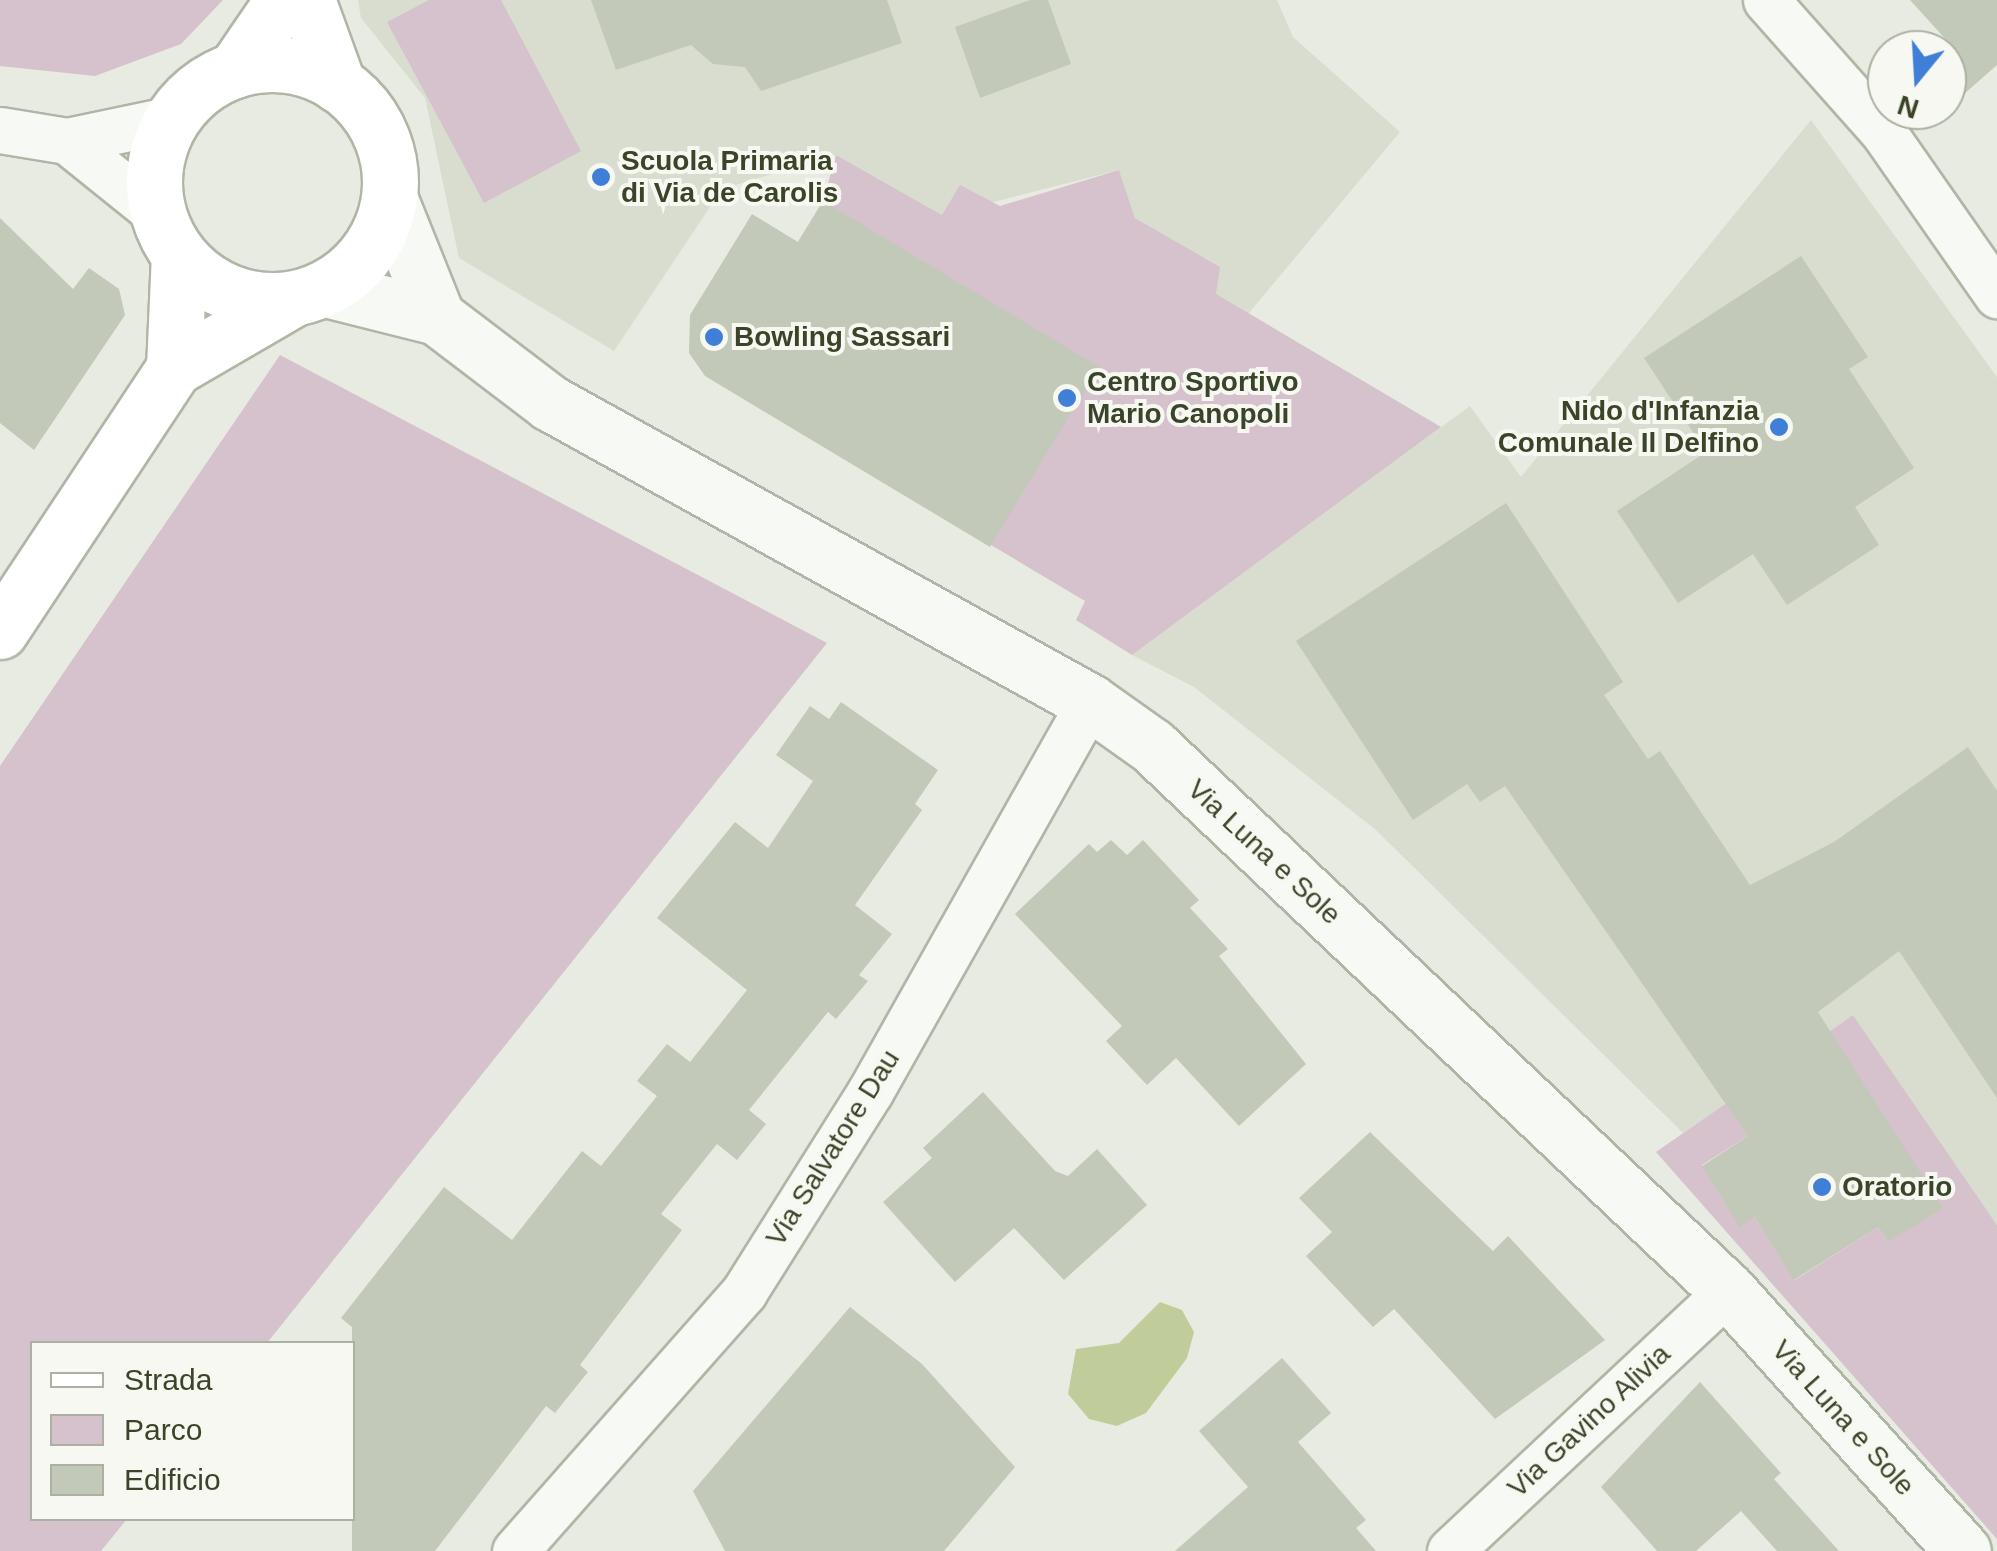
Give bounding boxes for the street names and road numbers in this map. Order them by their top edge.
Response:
street label: Via Luna e Sole [1180,772,1348,932]
street label: Via Salvatore Dau [759,1044,907,1252]
street label: Via Luna e Sole [1765,1333,1921,1503]
street label: Via Gavino Alivia [1500,1337,1678,1505]

